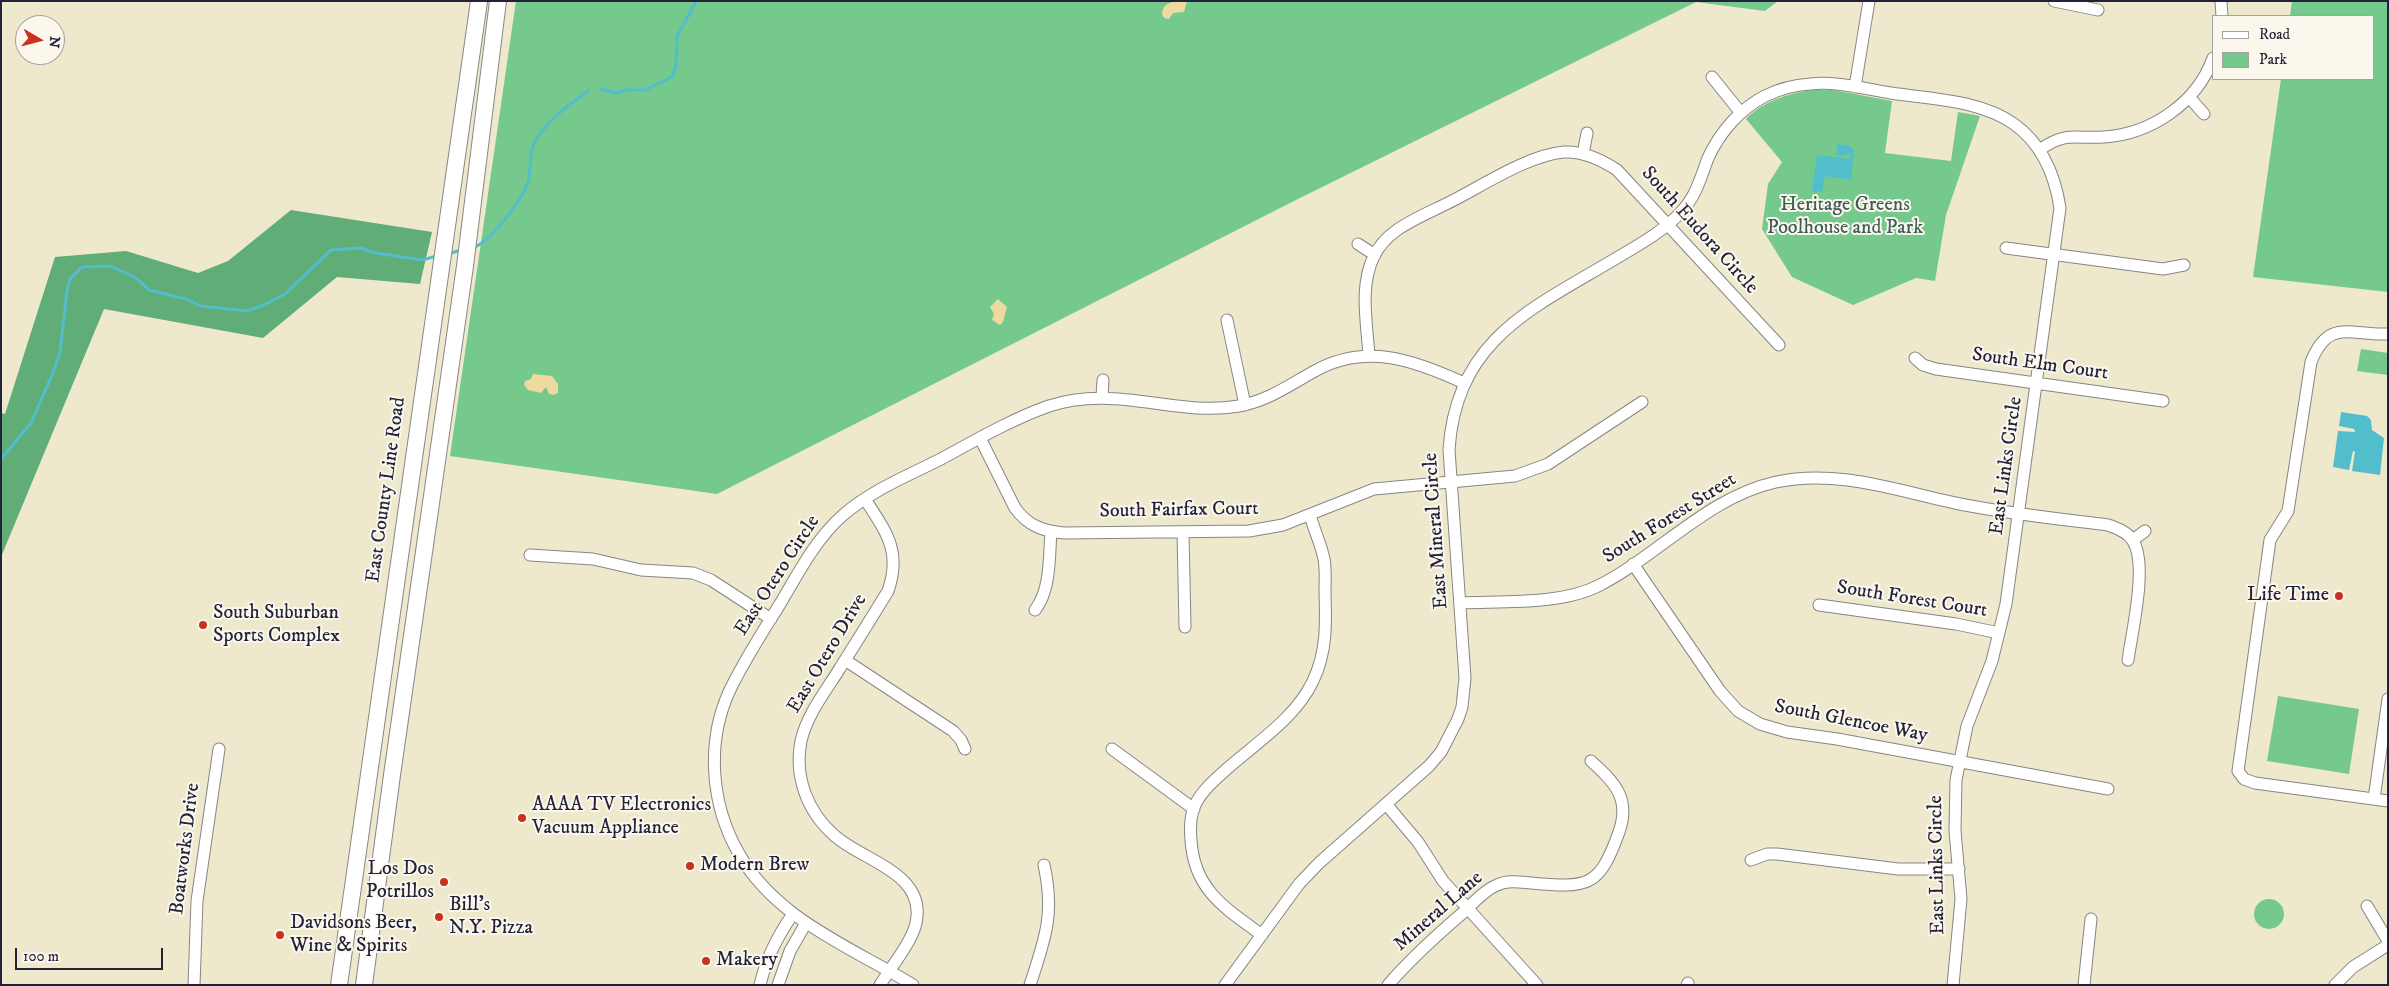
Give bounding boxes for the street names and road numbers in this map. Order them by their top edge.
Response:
street label: South Eudora Circle [1635,162,1763,300]
street label: South Elm Court [1970,344,2110,386]
street label: East Links Circle [1985,395,2029,537]
street label: East County Line Road [362,396,412,584]
street label: East Mineral Circle [1420,452,1454,610]
street label: South Forest Street [1599,468,1741,570]
street label: South Fairfax Court [1099,498,1259,524]
street label: East Otero Circle [730,511,826,641]
street label: South Forest Court [1835,576,1989,624]
street label: East Otero Drive [783,590,873,718]
street label: South Glencoe Way [1772,695,1930,749]
street label: Boatworks Drive [166,782,206,916]
street label: East Links Circle [1925,795,1951,935]
street label: Mineral Lane [1390,867,1488,957]

